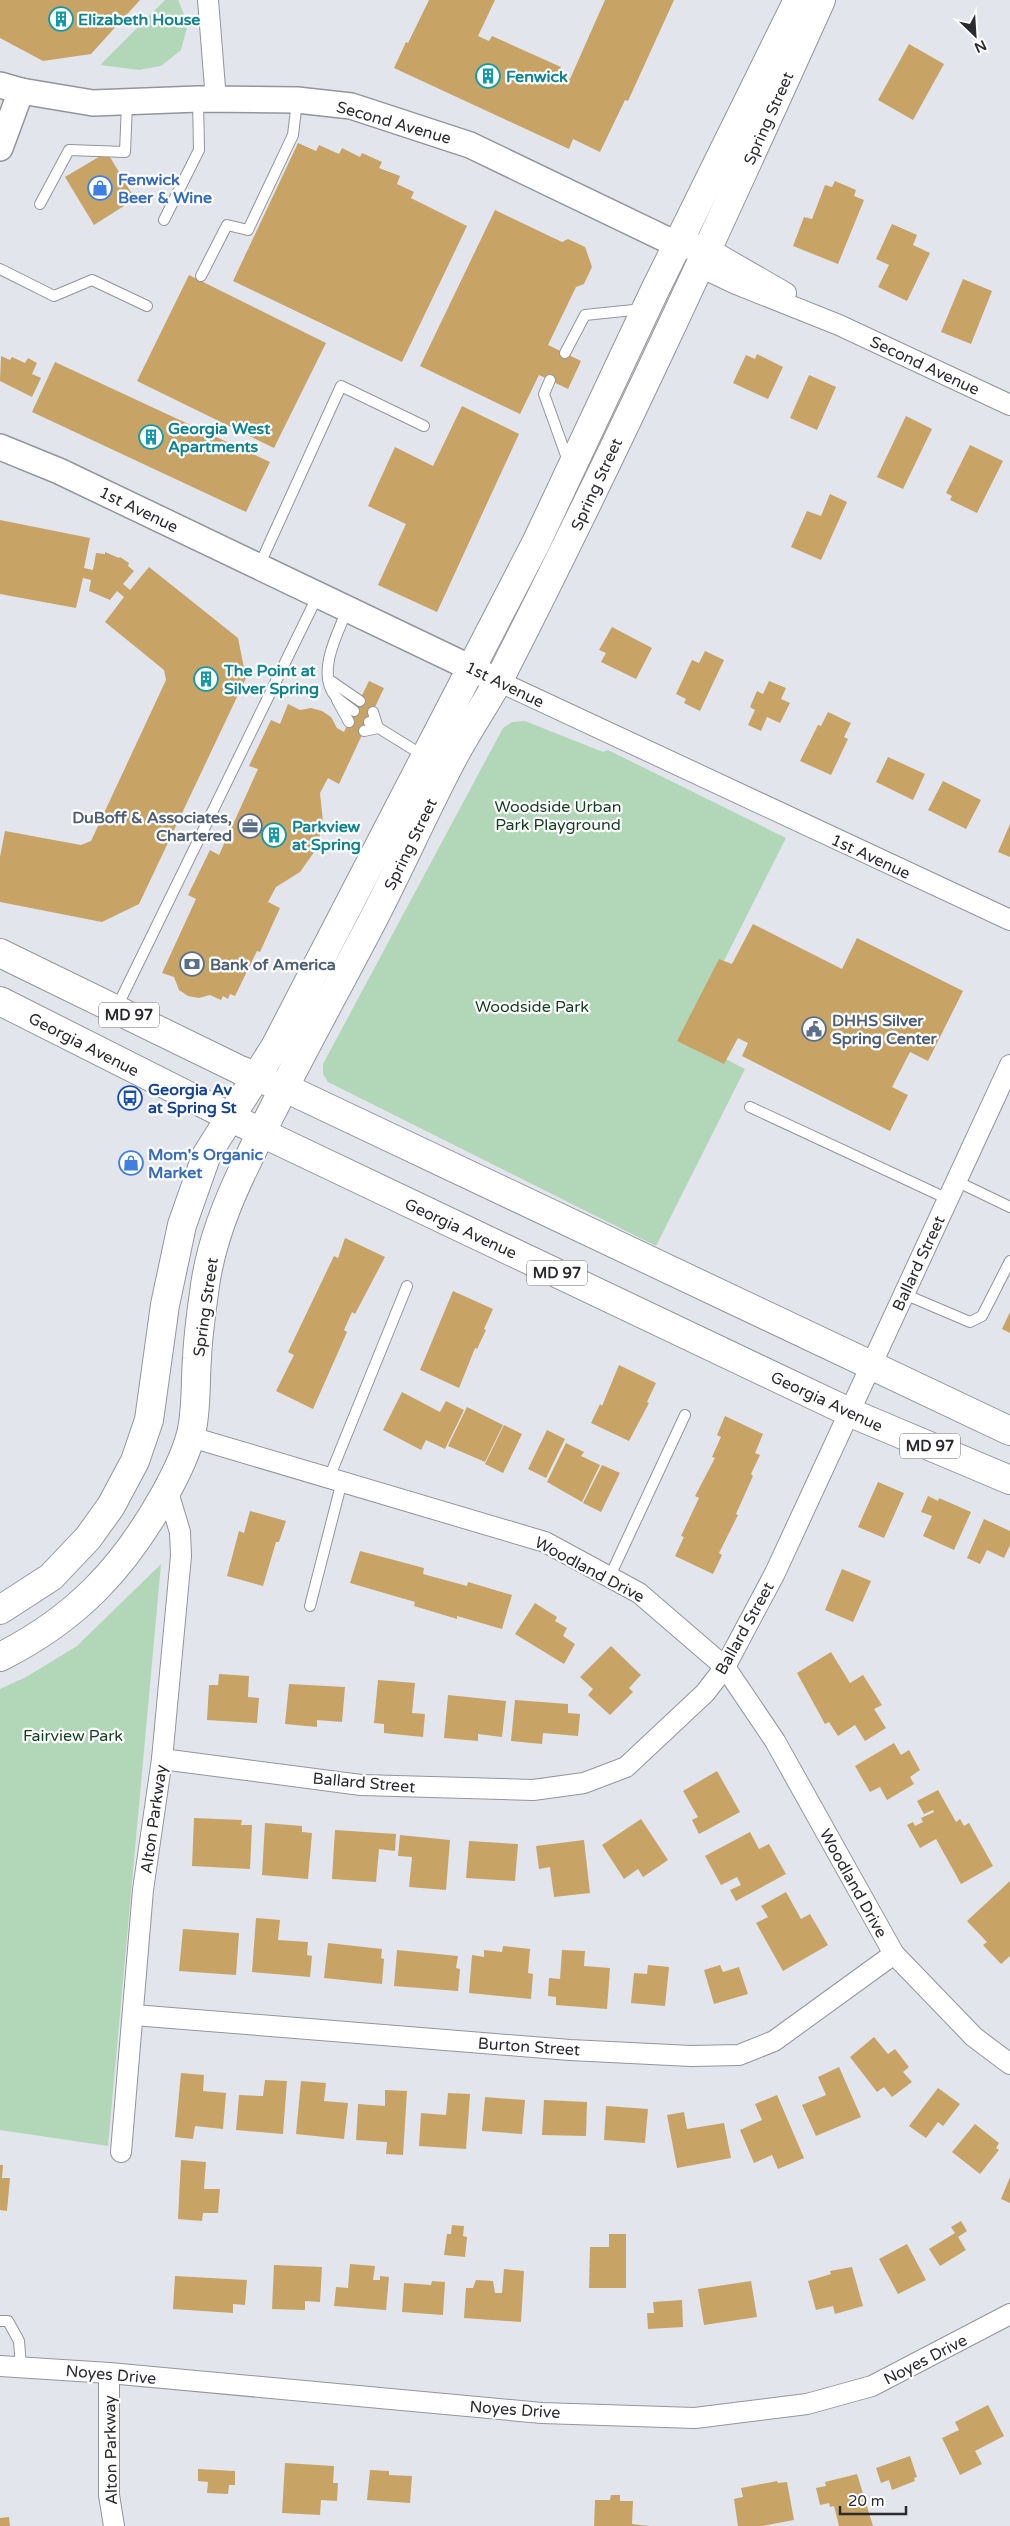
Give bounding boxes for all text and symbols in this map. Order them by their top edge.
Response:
building icon: Elizabeth House [48,6,74,32]
place label: Elizabeth House [78,10,200,30]
north arrow [950,10,1000,60]
text: N [972,36,989,56]
building icon: Fenwick [475,63,501,89]
place label: Fenwick [506,67,568,87]
street label: Spring Street [740,69,798,168]
street label: Second Avenue [334,97,453,149]
place label: Fenwick Beer & Wine [118,170,212,208]
shop icon: Fenwick Beer & Wine [87,175,113,201]
street label: Second Avenue [867,332,982,400]
place label: Georgia West Apartments [168,419,271,457]
building icon: Georgia West Apartments [138,424,164,450]
street label: Spring Street [567,435,627,534]
street label: 1st Avenue [96,482,181,538]
street label: 1st Avenue [462,657,547,713]
place label: The Point at Silver Spring [223,661,319,699]
building icon: The Point at Silver Spring [193,666,219,692]
street label: Spring Street [380,795,442,894]
park label: Woodside Urban Park Playground [495,797,621,835]
place label: DuBoff & Associates, Chartered [72,808,232,846]
office icon: DuBoff & Associates, Chartered [237,813,263,839]
place label: Parkview at Spring [292,817,361,855]
building icon: Parkview at Spring [261,822,287,848]
street label: 1st Avenue [828,830,913,884]
bank icon: Bank of America [179,951,205,977]
place label: Bank of America [210,955,336,975]
park label: Woodside Park [475,997,589,1017]
road number: MD 97 [99,1002,159,1028]
street label: Georgia Avenue [25,1008,142,1081]
place label: DHHS Silver Spring Center [832,1011,937,1049]
public building icon: DHHS Silver Spring Center [801,1016,827,1042]
place label: Georgia Av at Spring St [148,1080,238,1118]
bus stop icon: Georgia Av at Spring St [117,1085,143,1111]
place label: Mom's Organic Market [148,1145,264,1183]
shop icon: Mom's Organic Market [118,1150,144,1176]
street label: Georgia Avenue [401,1194,520,1264]
street label: Ballard Street [888,1213,950,1314]
street label: Spring Street [189,1256,223,1358]
road number: MD 97 [527,1260,587,1286]
street label: Georgia Avenue [767,1367,886,1437]
road number: MD 97 [900,1434,960,1458]
street label: Woodland Drive [531,1533,648,1607]
street label: Ballard Street [711,1579,779,1678]
park label: Fairview Park [23,1726,123,1746]
street label: Alton Parkway [136,1763,172,1875]
street label: Ballard Street [312,1769,416,1797]
street label: Woodland Drive [815,1826,891,1941]
street label: Burton Street [477,2033,581,2061]
street label: Noyes Drive [880,2330,971,2389]
street label: Noyes Drive [65,2361,157,2389]
street label: Alton Parkway [100,2395,122,2505]
street label: Noyes Drive [469,2397,561,2423]
scale bar [840,2484,906,2516]
text: 20 m [848,2492,885,2510]

